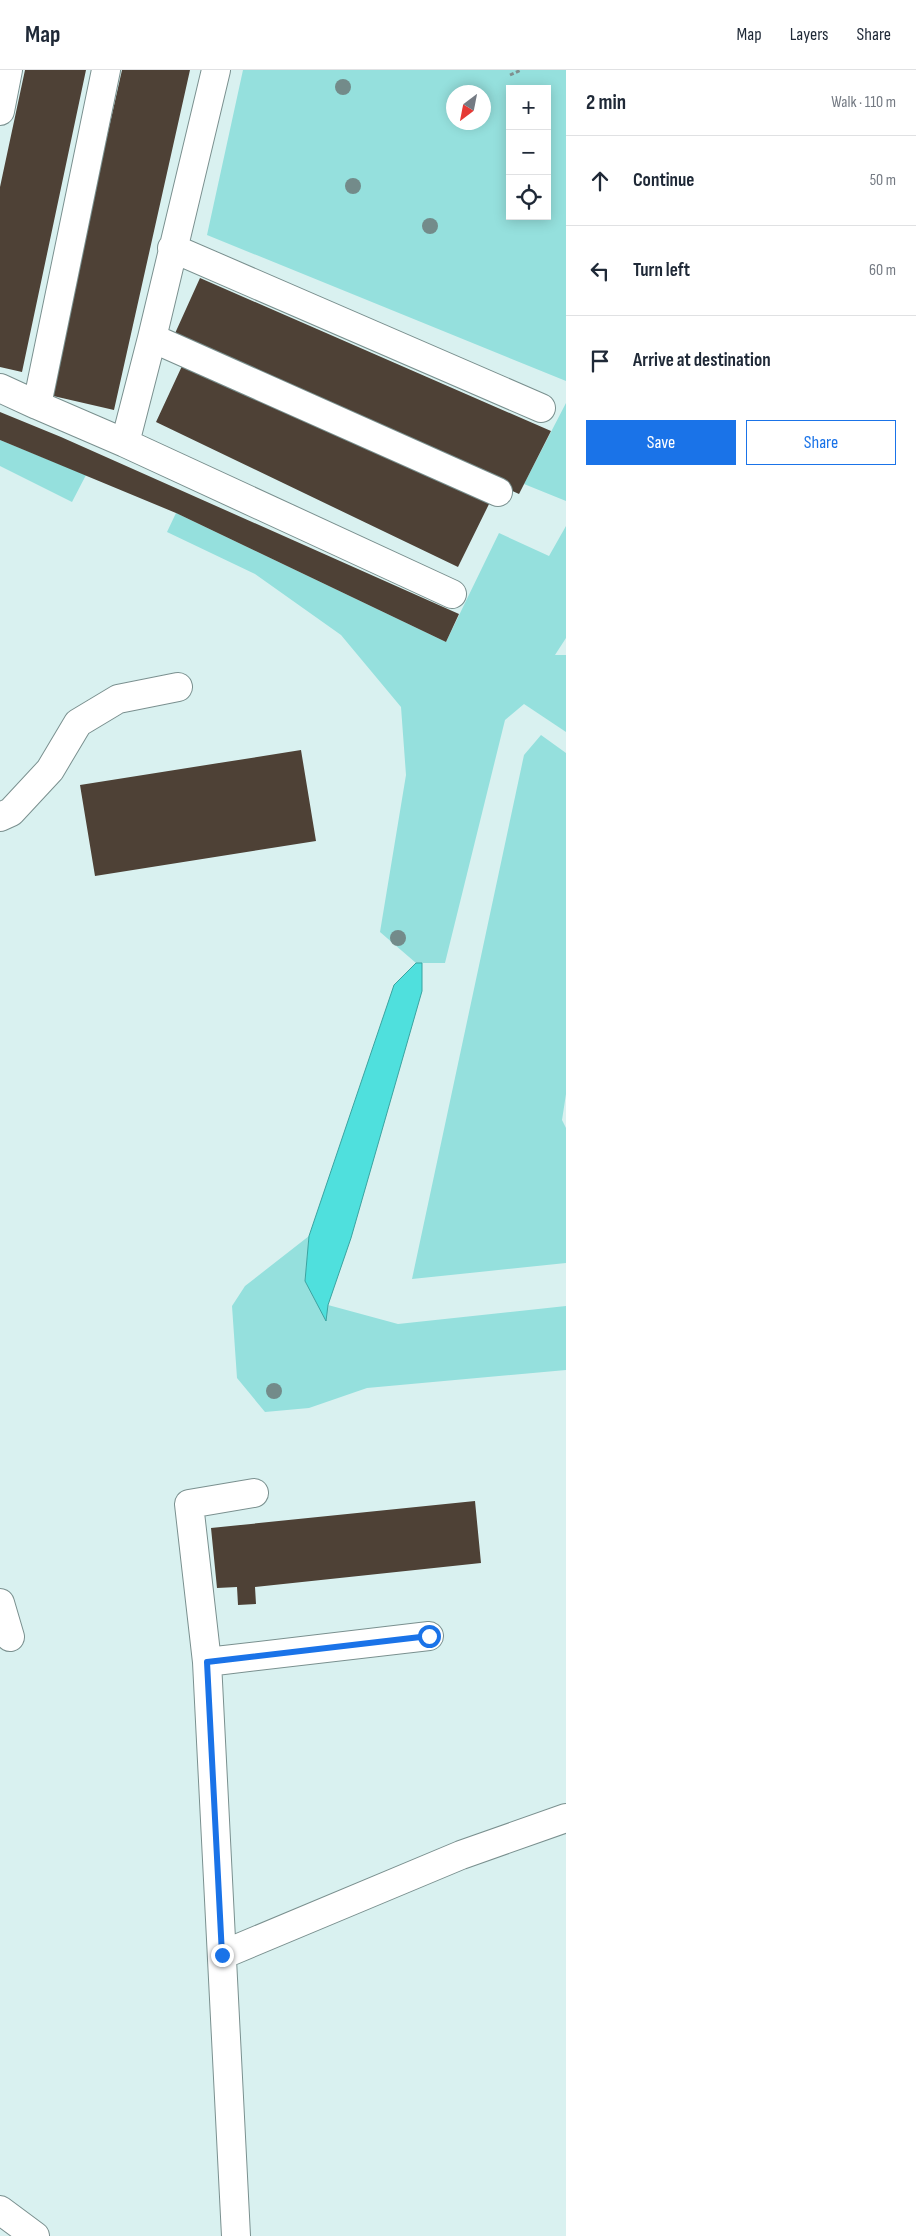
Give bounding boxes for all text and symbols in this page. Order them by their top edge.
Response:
text: Map [25,20,60,49]
text: Map [737,24,762,45]
text: Layers [790,24,829,45]
text: Share [857,24,891,45]
north arrow [446,85,491,130]
map controls [506,85,551,220]
button: + [506,85,551,130]
text: 2 min [586,90,626,115]
text: Walk · 110 m [831,93,896,112]
button: − [506,130,551,175]
icon: ahead [586,167,614,195]
text: Continue [633,169,694,192]
text: 50 m [870,171,896,190]
button: locate [506,175,551,220]
icon: left [586,257,614,285]
text: Turn left [633,259,690,282]
text: 60 m [869,261,896,280]
icon: arrive [586,347,614,375]
text: Arrive at destination [633,349,771,372]
button: Save [586,420,736,465]
button: Share [746,420,896,465]
route start [418,1625,441,1648]
route end [211,1944,234,1967]

